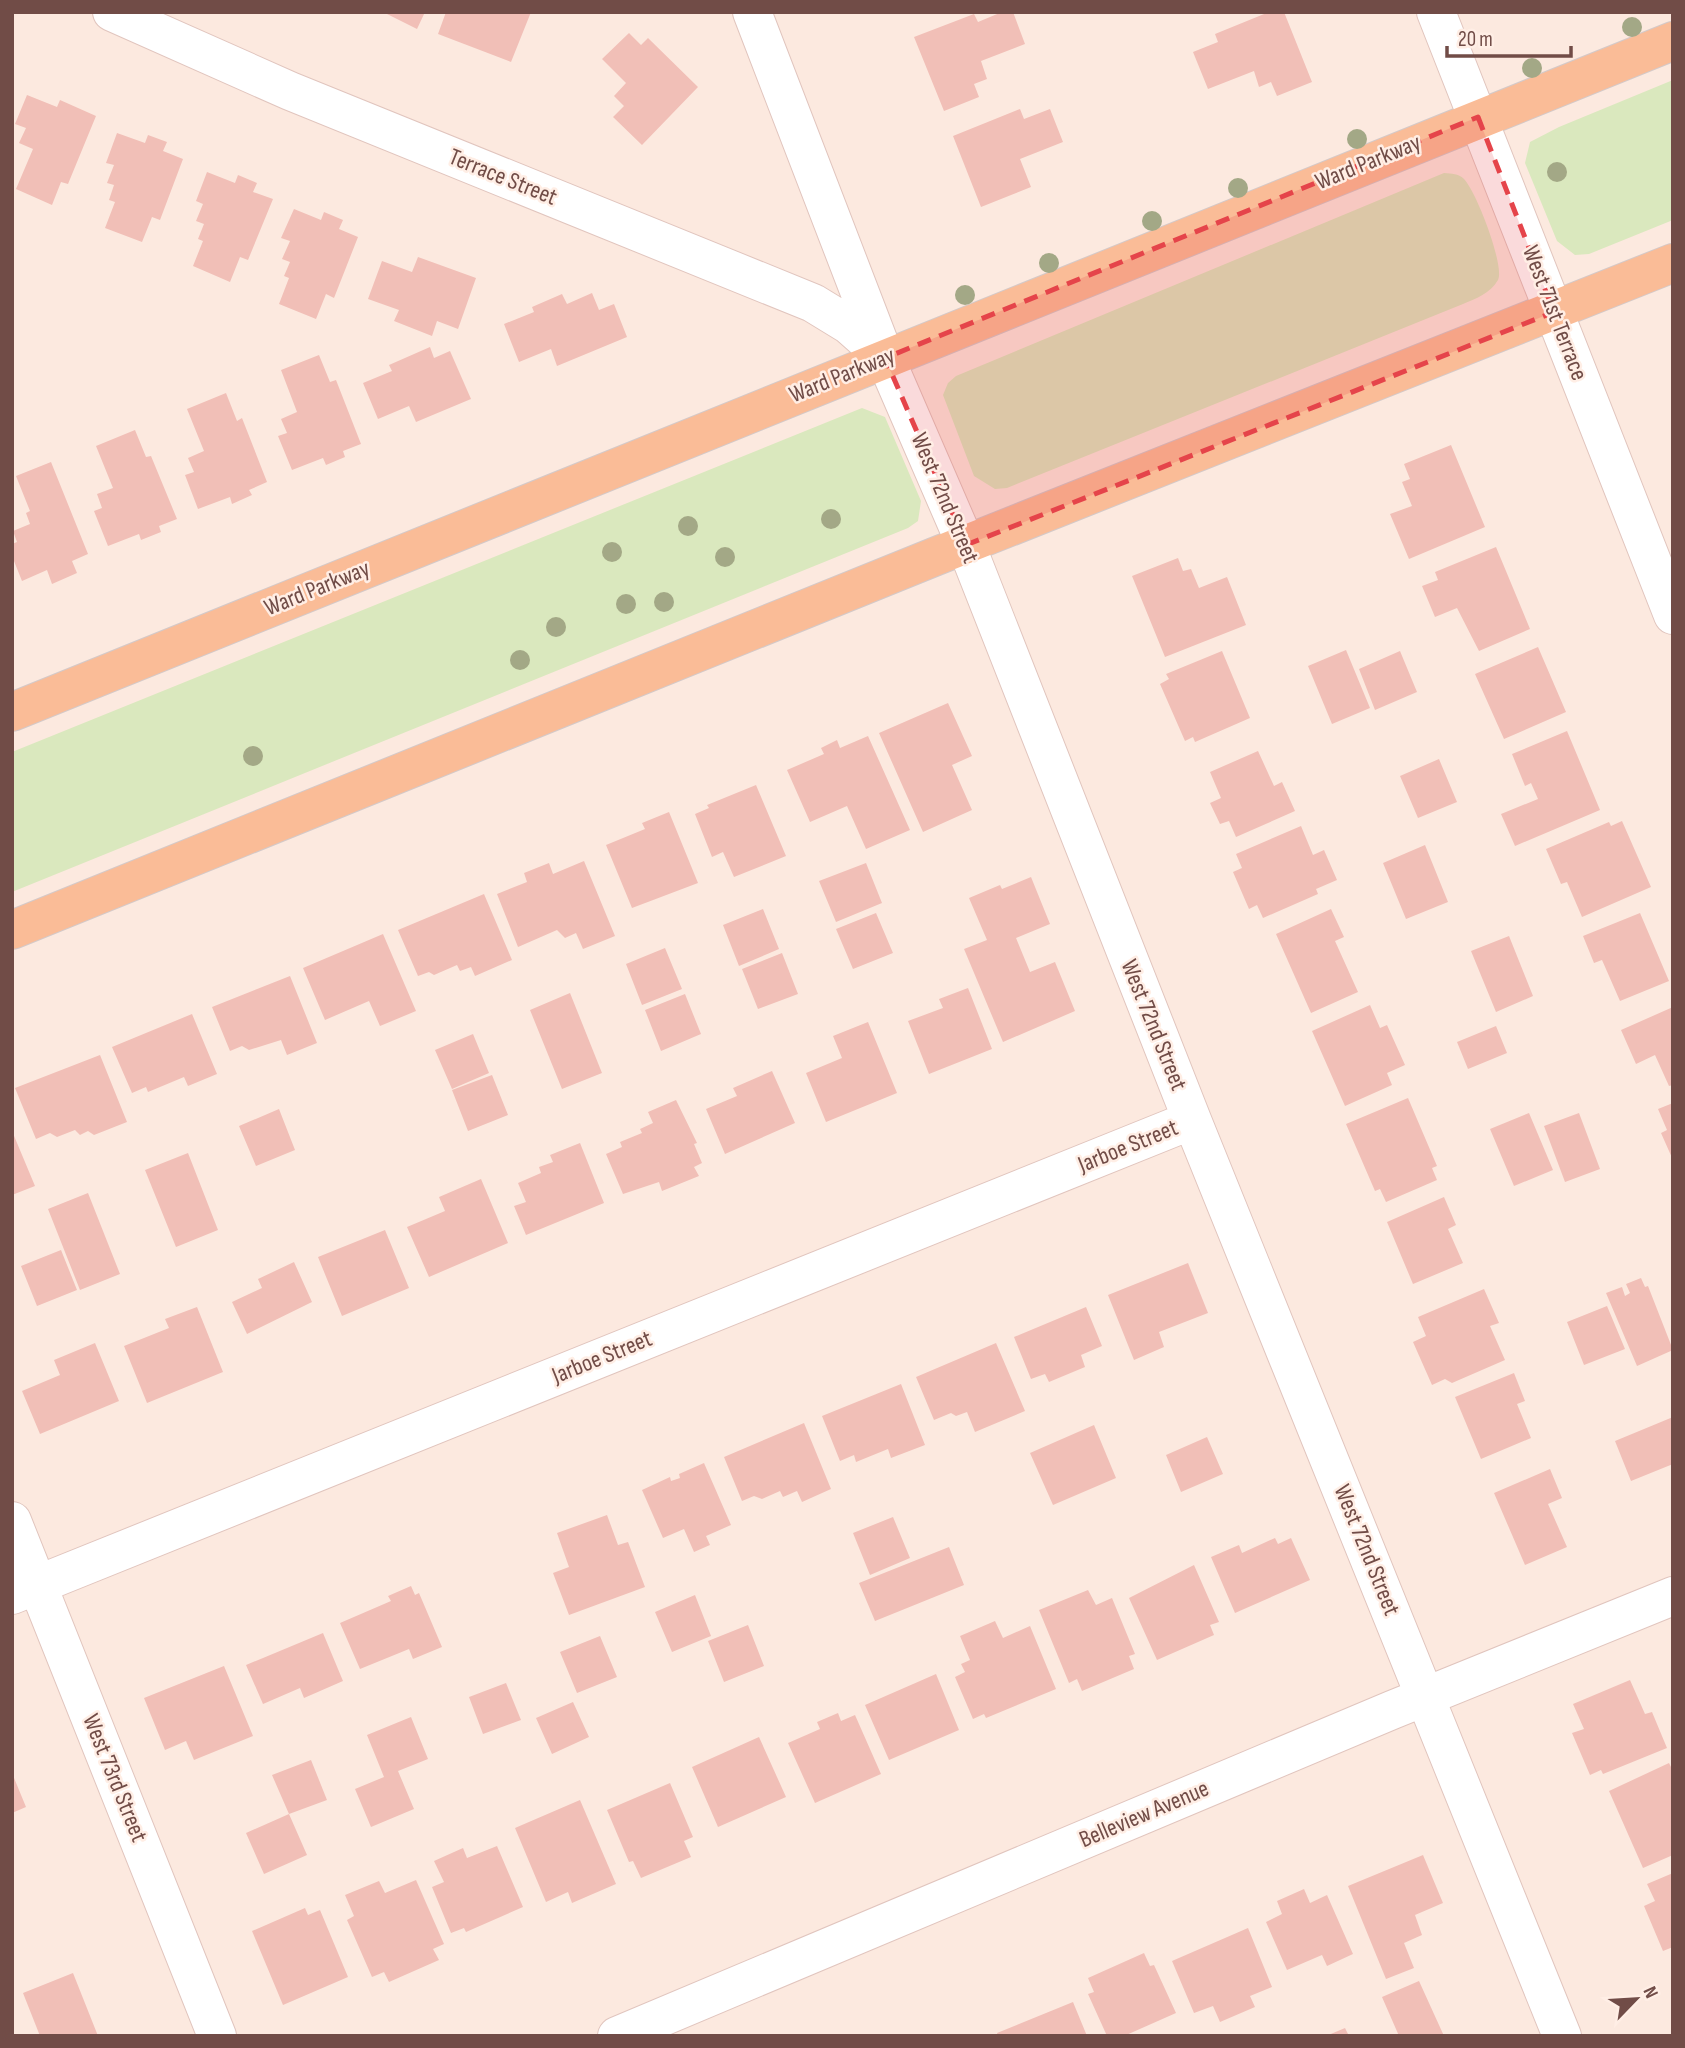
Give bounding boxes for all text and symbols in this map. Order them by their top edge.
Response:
scale bar [1447,14,1571,58]
text: 20 m [1458,27,1493,52]
street label: Ward Parkway [1311,128,1425,196]
street label: Terrace Street [445,142,561,212]
street label: West 71st Terrace [1516,241,1594,385]
street label: Ward Parkway [785,341,899,409]
street label: West 72nd Street [905,428,985,568]
street label: Ward Parkway [260,554,374,622]
street label: West 72nd Street [1115,955,1193,1095]
street label: Jarboe Street [1073,1113,1182,1180]
street label: Jarboe Street [547,1324,656,1391]
street label: West 72nd Street [1328,1480,1406,1620]
street label: West 73rd Street [76,1710,154,1846]
street label: Belleview Avenue [1075,1774,1213,1854]
north arrow [1601,1964,1671,2034]
text: N [1637,1983,1663,2002]

